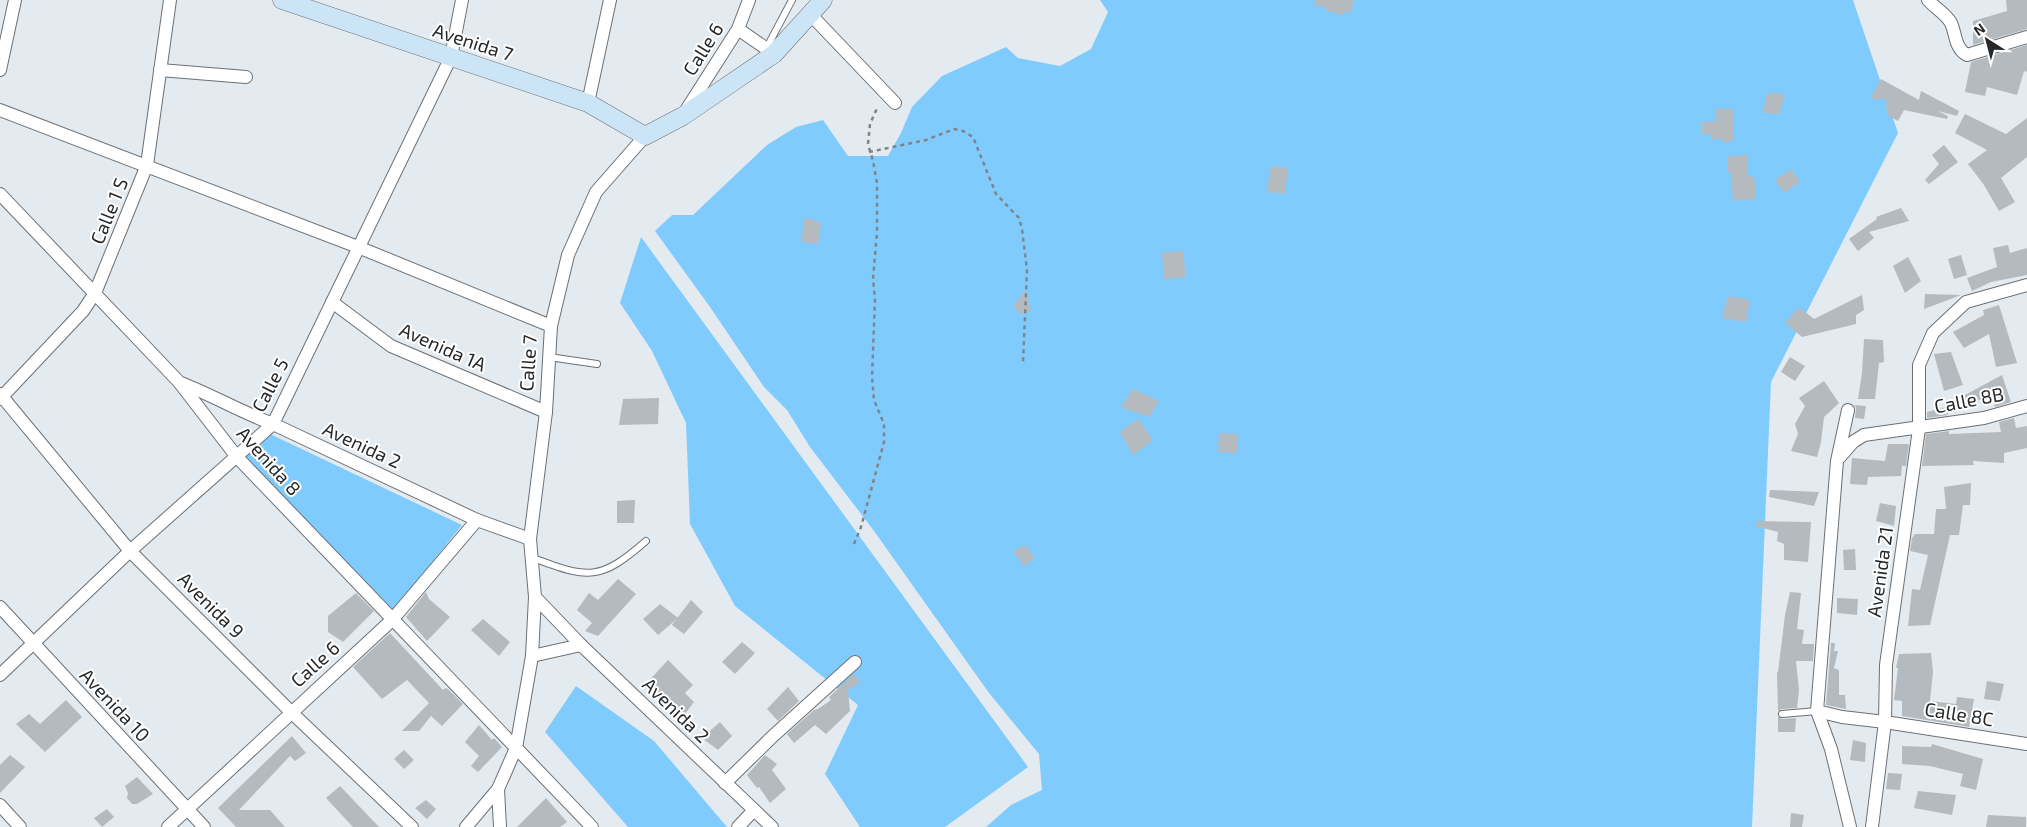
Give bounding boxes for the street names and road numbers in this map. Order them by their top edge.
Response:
street label: Avenida 7 [430,18,516,65]
street label: Calle 6 [677,18,728,79]
street label: Calle 1 S [85,174,132,247]
street label: Avenida 1A [396,317,490,376]
street label: Calle 7 [514,334,541,392]
street label: Calle 5 [246,354,293,415]
street label: Calle 8B [1932,382,2006,418]
street label: Avenida 2 [319,416,405,473]
street label: Avenida 8 [233,422,306,500]
street label: Avenida 21 [1862,525,1897,619]
street label: Avenida 9 [174,567,249,642]
street label: Calle 6 [285,636,344,692]
street label: Avenida 10 [76,663,155,746]
street label: Avenida 2 [638,672,714,747]
street label: Calle 8C [1923,697,1995,730]

